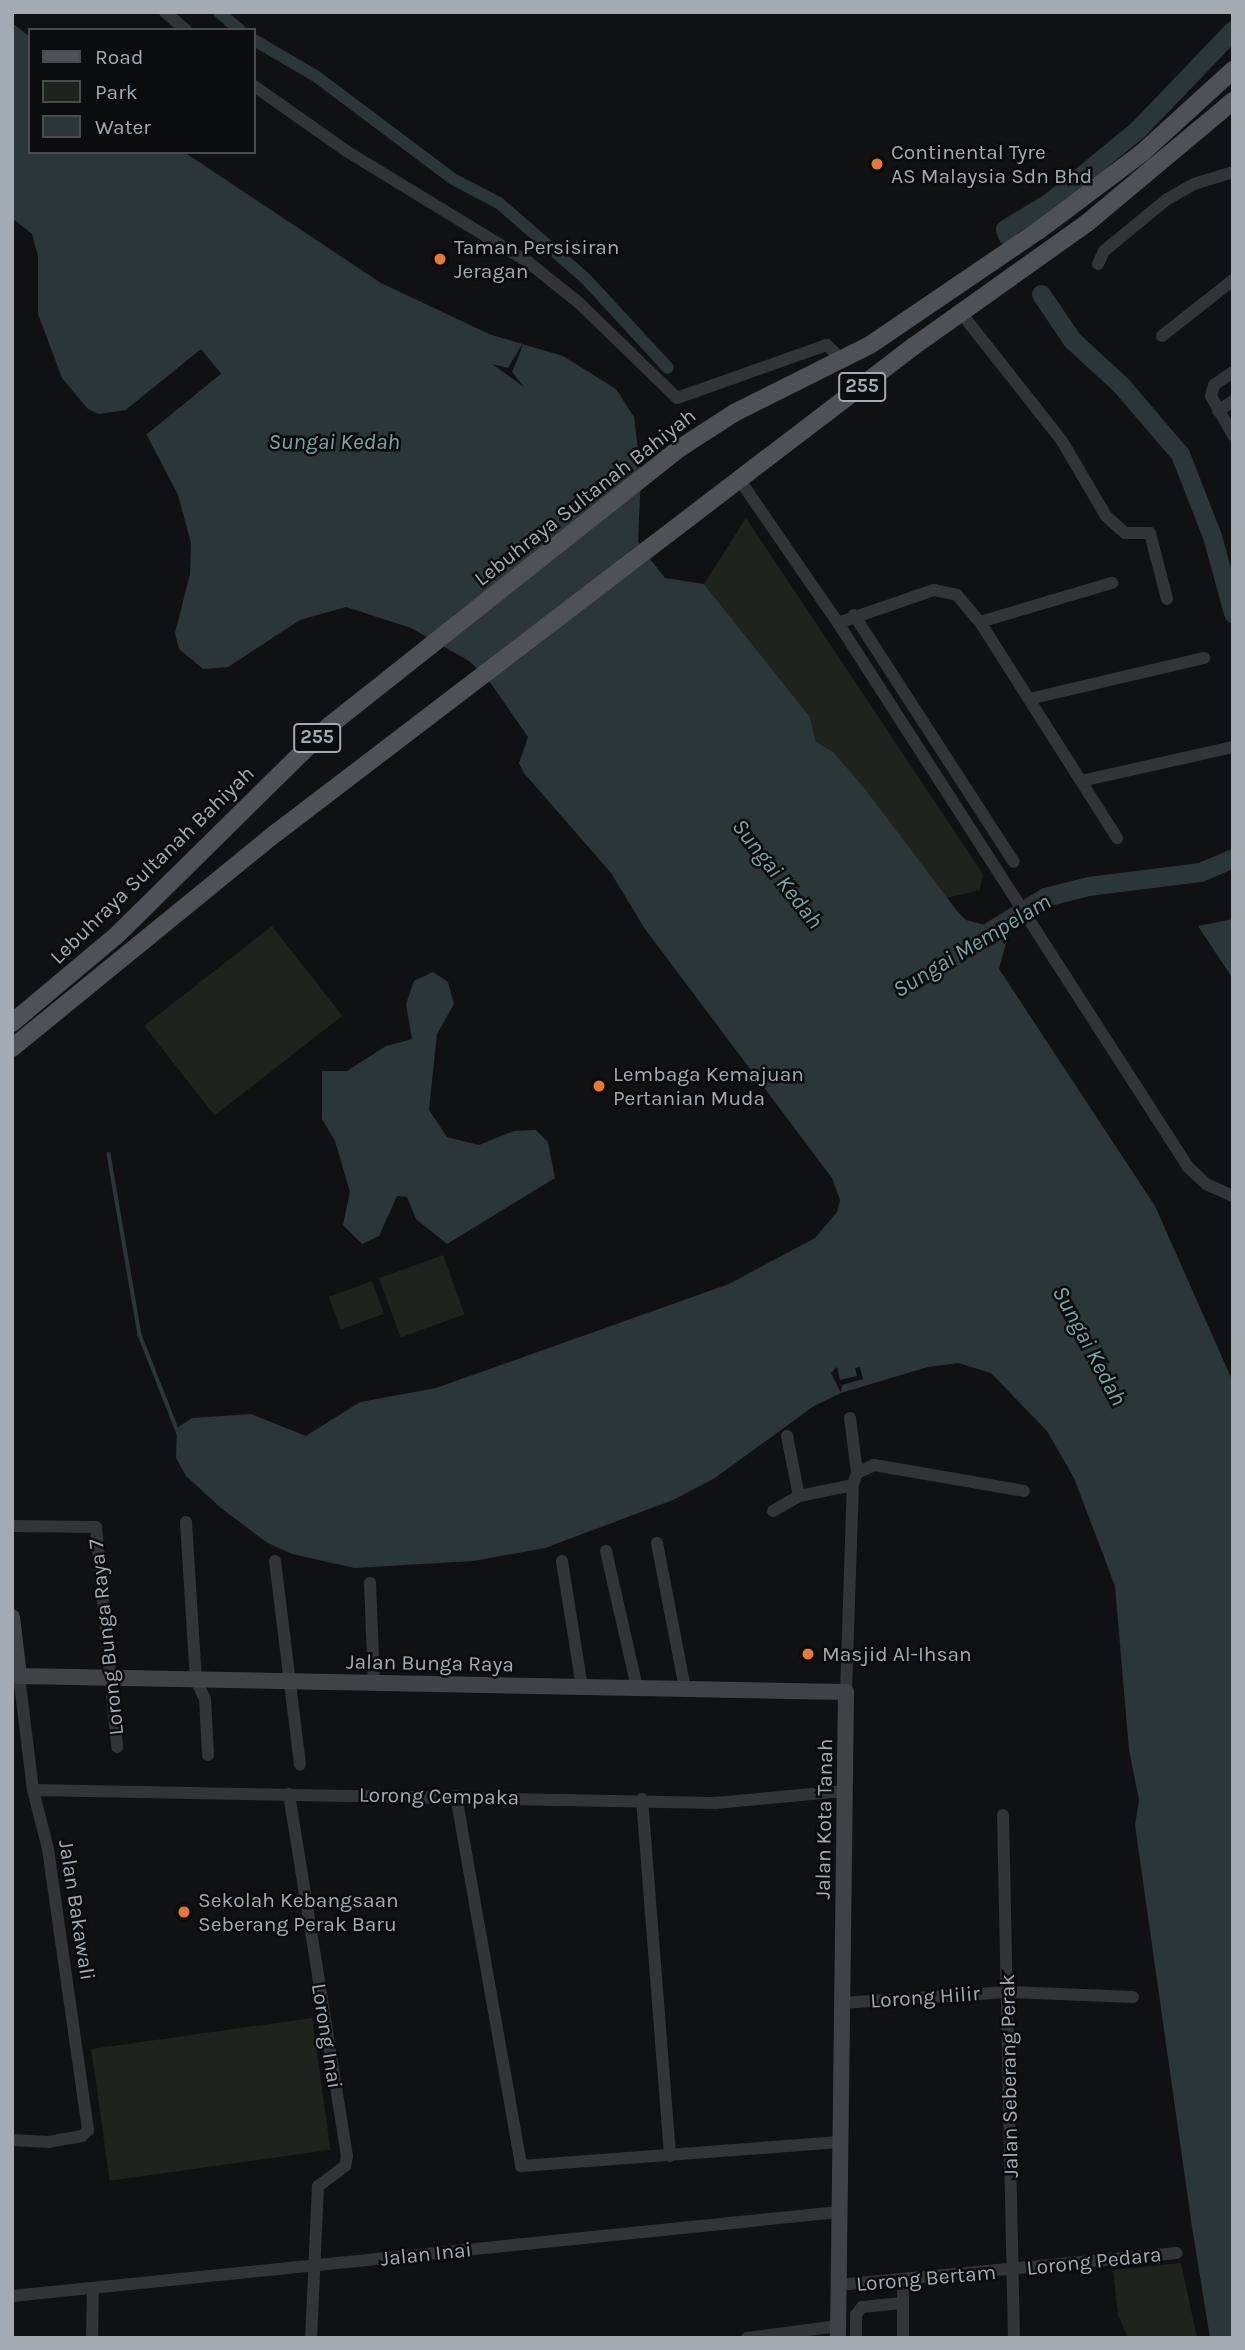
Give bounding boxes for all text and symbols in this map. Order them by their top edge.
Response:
legend [28,28,256,154]
text: Road [95,45,143,69]
text: Park [95,80,138,104]
text: Water [95,115,151,139]
place label: Continental Tyre AS Malaysia Sdn Bhd [891,139,1092,189]
marker: Continental Tyre AS Malaysia Sdn Bhd [869,156,885,172]
place label: Taman Persisiran Jeragan [454,234,620,284]
marker: Taman Persisiran Jeragan [432,251,448,267]
road number: 255 [838,372,886,402]
street label: Lebuhraya Sultanah Bahiyah [469,403,701,591]
water label: Sungai Kedah [268,428,400,456]
road number: 255 [292,722,342,754]
street label: Lebuhraya Sultanah Bahiyah [45,761,259,969]
water label: Sungai Kedah [726,814,828,934]
water label: Sungai Mempelam [888,888,1056,1004]
place label: Lembaga Kemajuan Pertanian Muda [613,1061,804,1111]
marker: Lembaga Kemajuan Pertanian Muda [591,1078,607,1094]
water label: Sungai Kedah [1046,1281,1132,1411]
street label: Lorong Bunga Raya 7 [83,1538,129,1736]
place label: Masjid Al-Ihsan [822,1641,972,1667]
marker: Masjid Al-Ihsan [800,1646,816,1662]
street label: Jalan Bunga Raya [346,1649,514,1677]
street label: Jalan Kota Tanah [810,1738,838,1900]
street label: Lorong Cempaka [359,1782,519,1810]
street label: Jalan Bakawali [53,1838,101,1982]
place label: Sekolah Kebangsaan Seberang Perak Baru [198,1887,399,1937]
marker: Sekolah Kebangsaan Seberang Perak Baru [176,1904,192,1920]
street label: Jalan Seberang Perak [995,1974,1023,2178]
street label: Lorong Hilir [869,1981,981,2013]
street label: Lorong Inai [306,1982,348,2090]
street label: Jalan Inai [379,2237,473,2271]
street label: Lorong Pedara [1025,2241,1163,2281]
street label: Lorong Bertam [855,2259,997,2297]

